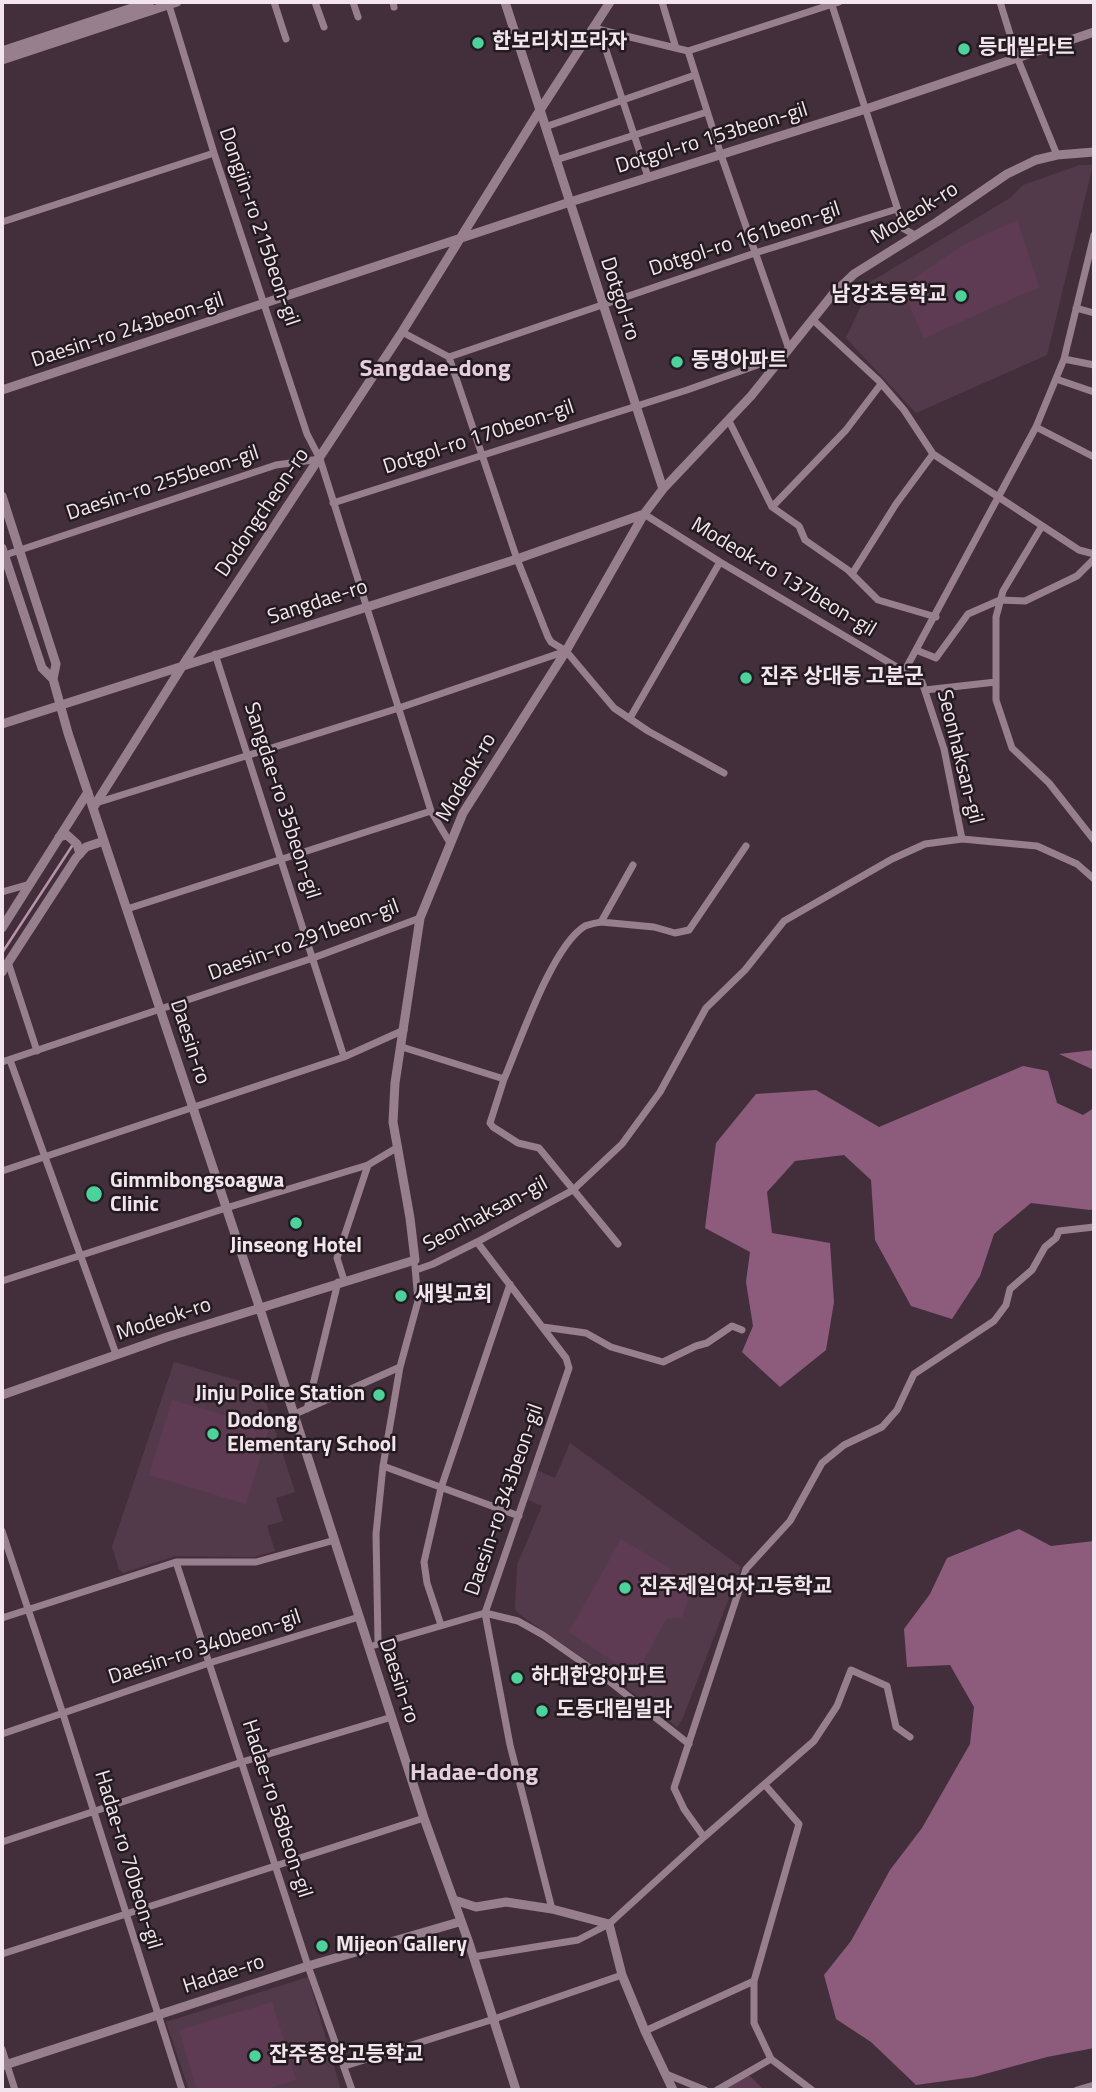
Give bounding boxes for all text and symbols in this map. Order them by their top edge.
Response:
place label: 한보리치프라자 [492,30,627,56]
marker: 한보리치프라자 [470,35,486,51]
place label: 등대빌라트 [978,36,1075,62]
marker: 등대빌라트 [956,41,972,57]
street label: Dotgol-ro 153beon-gil [613,98,811,180]
street label: Dongjin-ro 215beon-gil [212,124,304,330]
street label: Modeok-ro [867,177,963,251]
street label: Dotgol-ro 161beon-gil [646,197,844,283]
street label: Dotgol-ro [594,254,644,344]
place label: 남강초등학교 [831,283,947,309]
street label: Daesin-ro 243beon-gil [29,288,227,374]
marker: 남강초등학교 [953,288,969,304]
place label: 동명아파트 [691,349,788,375]
marker: 동명아파트 [669,354,685,370]
district label: Sangdae-dong [360,356,510,384]
street label: Dotgol-ro 170beon-gil [380,395,578,481]
street label: Daesin-ro 255beon-gil [64,441,262,527]
street label: Dodongcheon-ro [211,444,315,582]
street label: Modeok-ro 137beon-gil [686,513,880,643]
street label: Sangdae-ro [265,575,371,631]
place label: 진주 상대동 고분군 [760,665,924,691]
marker: 진주 상대동 고분군 [738,670,754,686]
street label: Seonhaksan-gil [930,687,988,827]
street label: Sangdae-ro 35beon-gil [237,700,325,902]
street label: Modeok-ro [432,729,502,827]
street label: Daesin-ro 291beon-gil [205,895,403,987]
street label: Daesin-ro [163,996,215,1088]
place label: Gimmibongsoagwa Clinic [110,1169,284,1219]
street label: Seonhaksan-gil [420,1172,552,1258]
marker: Gimmibongsoagwa Clinic [84,1184,104,1204]
marker: Jinseong Hotel [288,1215,304,1231]
place label: Jinseong Hotel [230,1234,362,1260]
place label: 새빛교회 [415,1283,492,1309]
marker: 새빛교회 [393,1288,409,1304]
street label: Modeok-ro [113,1293,215,1347]
place label: Jinju Police Station [195,1382,365,1408]
marker: Jinju Police Station [371,1387,387,1403]
street label: Daesin-ro 343beon-gil [460,1401,550,1599]
place label: Dodong Elementary School [227,1409,397,1459]
marker: Dodong Elementary School [205,1426,221,1442]
place label: 진주제일여자고등학교 [639,1575,832,1601]
marker: 진주제일여자고등학교 [617,1580,633,1596]
street label: Daesin-ro 340beon-gil [106,1605,304,1691]
street label: Daesin-ro [372,1635,424,1727]
place label: 하대한양아파트 [531,1665,666,1691]
marker: 하대한양아파트 [509,1670,525,1686]
place label: 도동대림빌라 [556,1698,672,1724]
marker: 도동대림빌라 [534,1703,550,1719]
street label: Hadae-ro 58beon-gil [235,1717,317,1901]
district label: Hadae-dong [410,1760,538,1788]
street label: Hadae-ro 70beon-gil [88,1767,166,1953]
place label: Mijeon Gallery [336,1933,467,1959]
marker: Mijeon Gallery [314,1938,330,1954]
street label: Hadae-ro [180,1950,268,2000]
place label: 잔주중앙고등학교 [269,2043,424,2069]
marker: 잔주중앙고등학교 [247,2048,263,2064]

